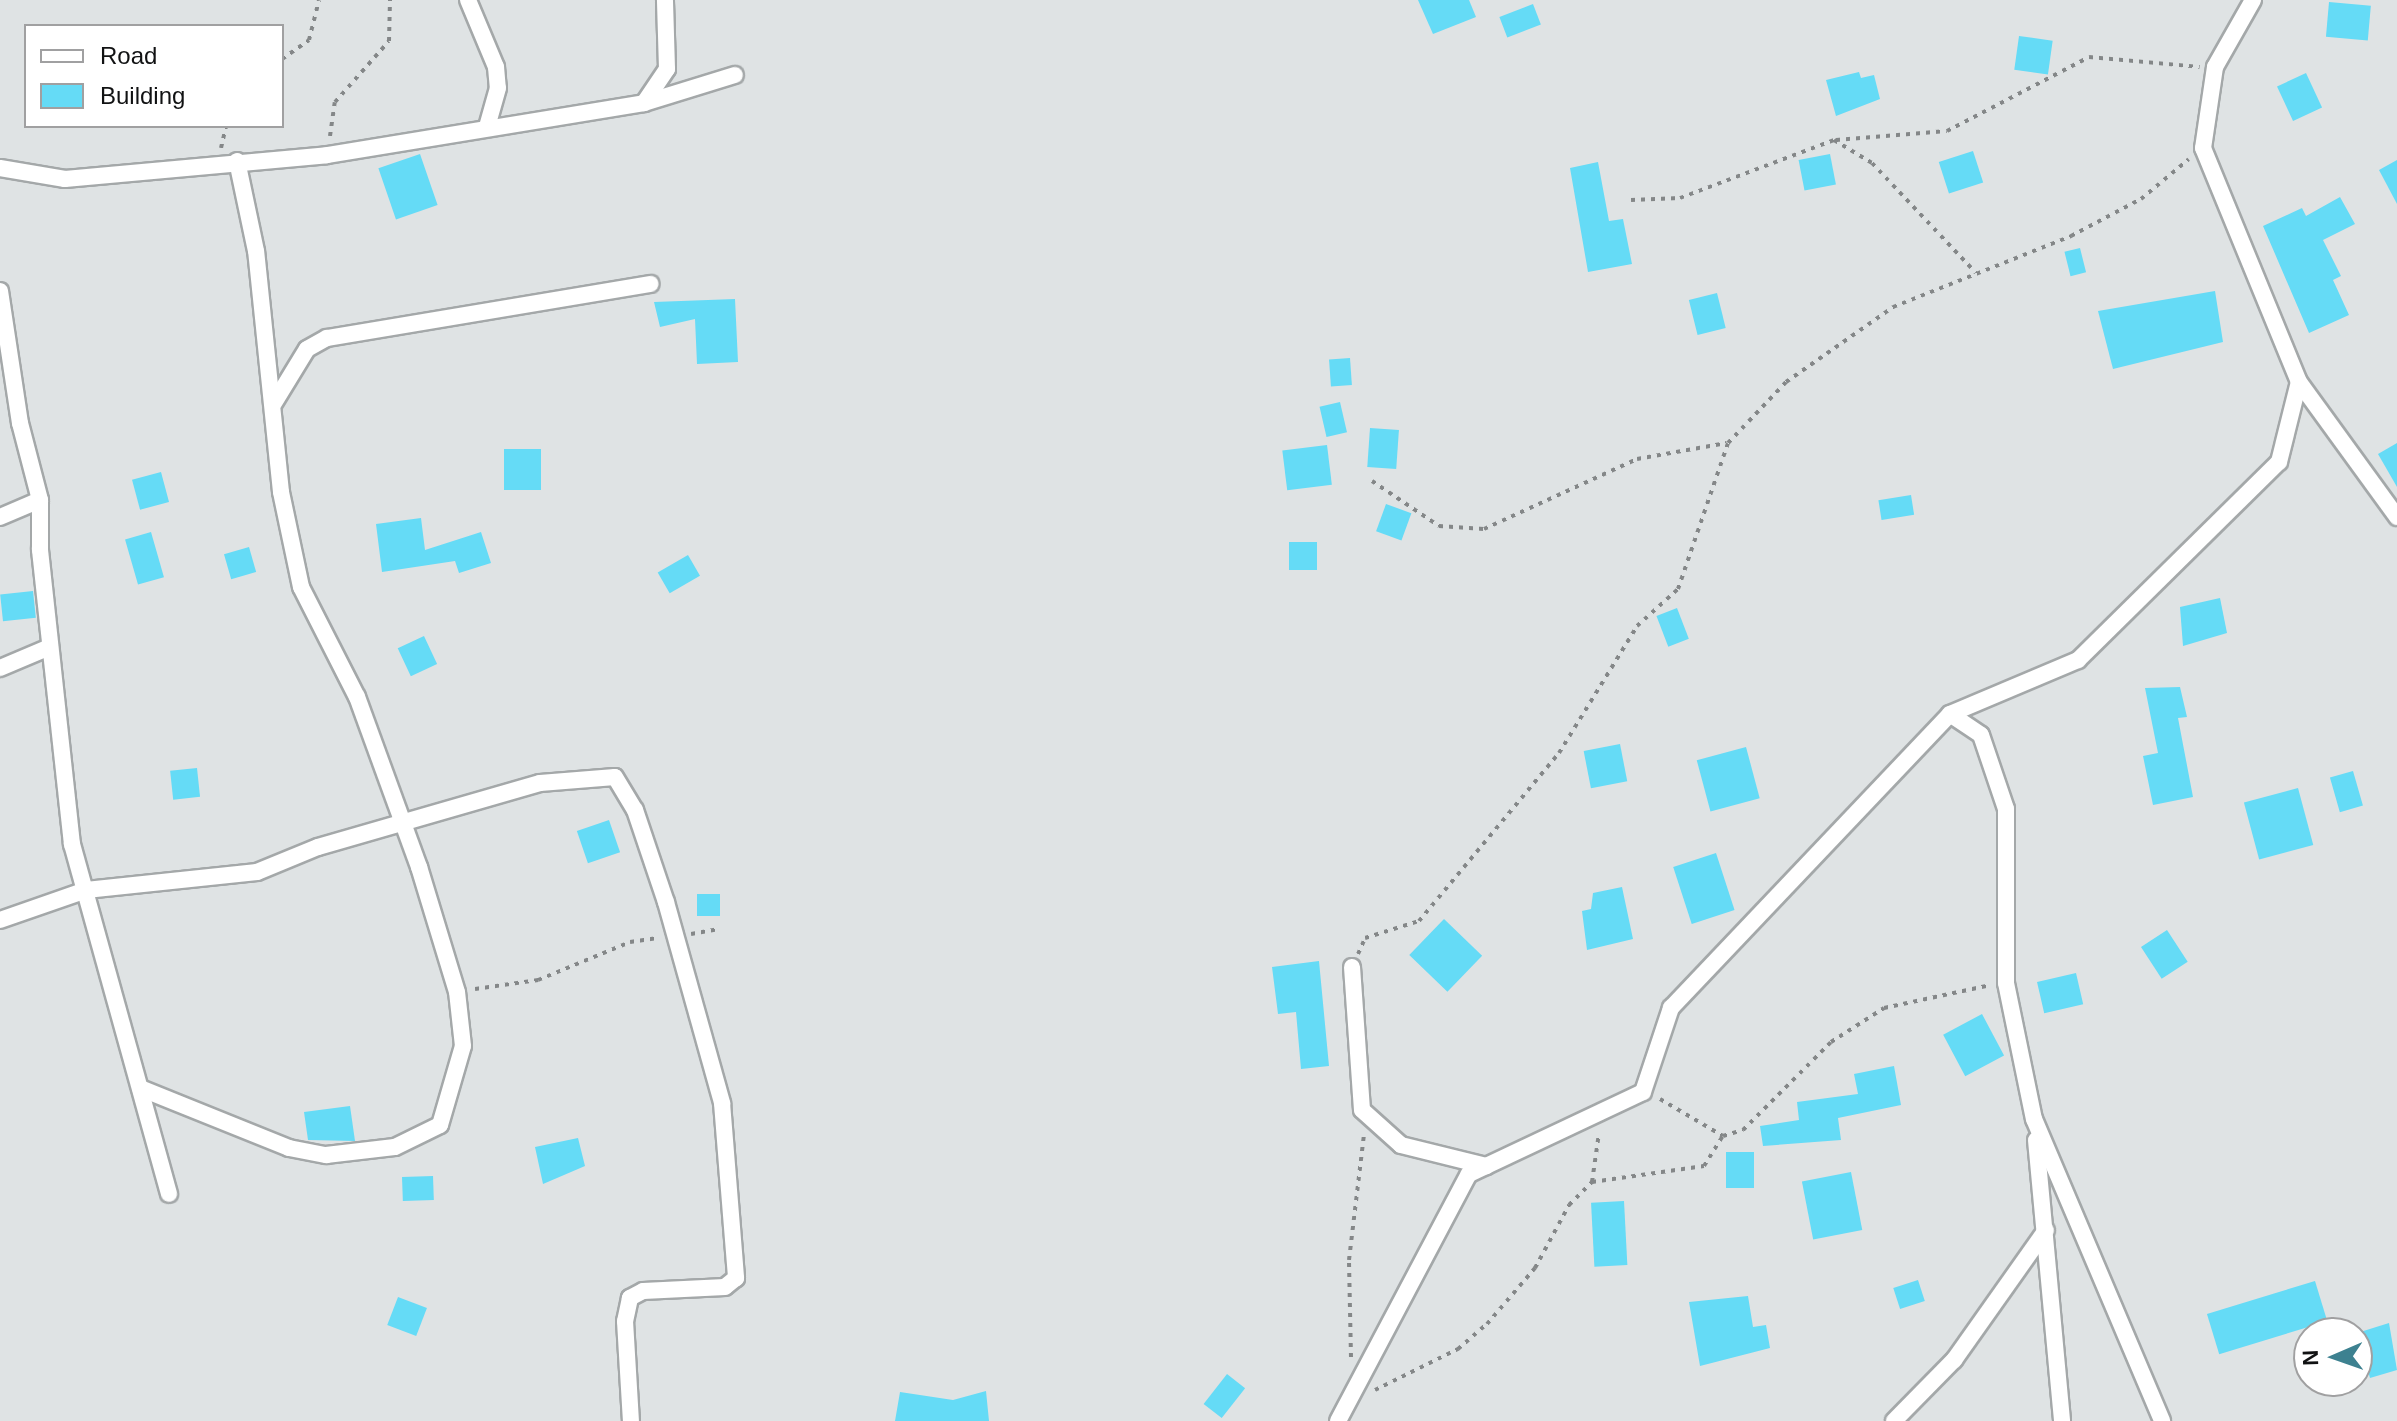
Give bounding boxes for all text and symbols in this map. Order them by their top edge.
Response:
legend [24,24,284,128]
text: Road [100,42,157,69]
text: Building [100,82,185,109]
north arrow [2293,1317,2373,1397]
text: N [2298,1349,2323,1366]

